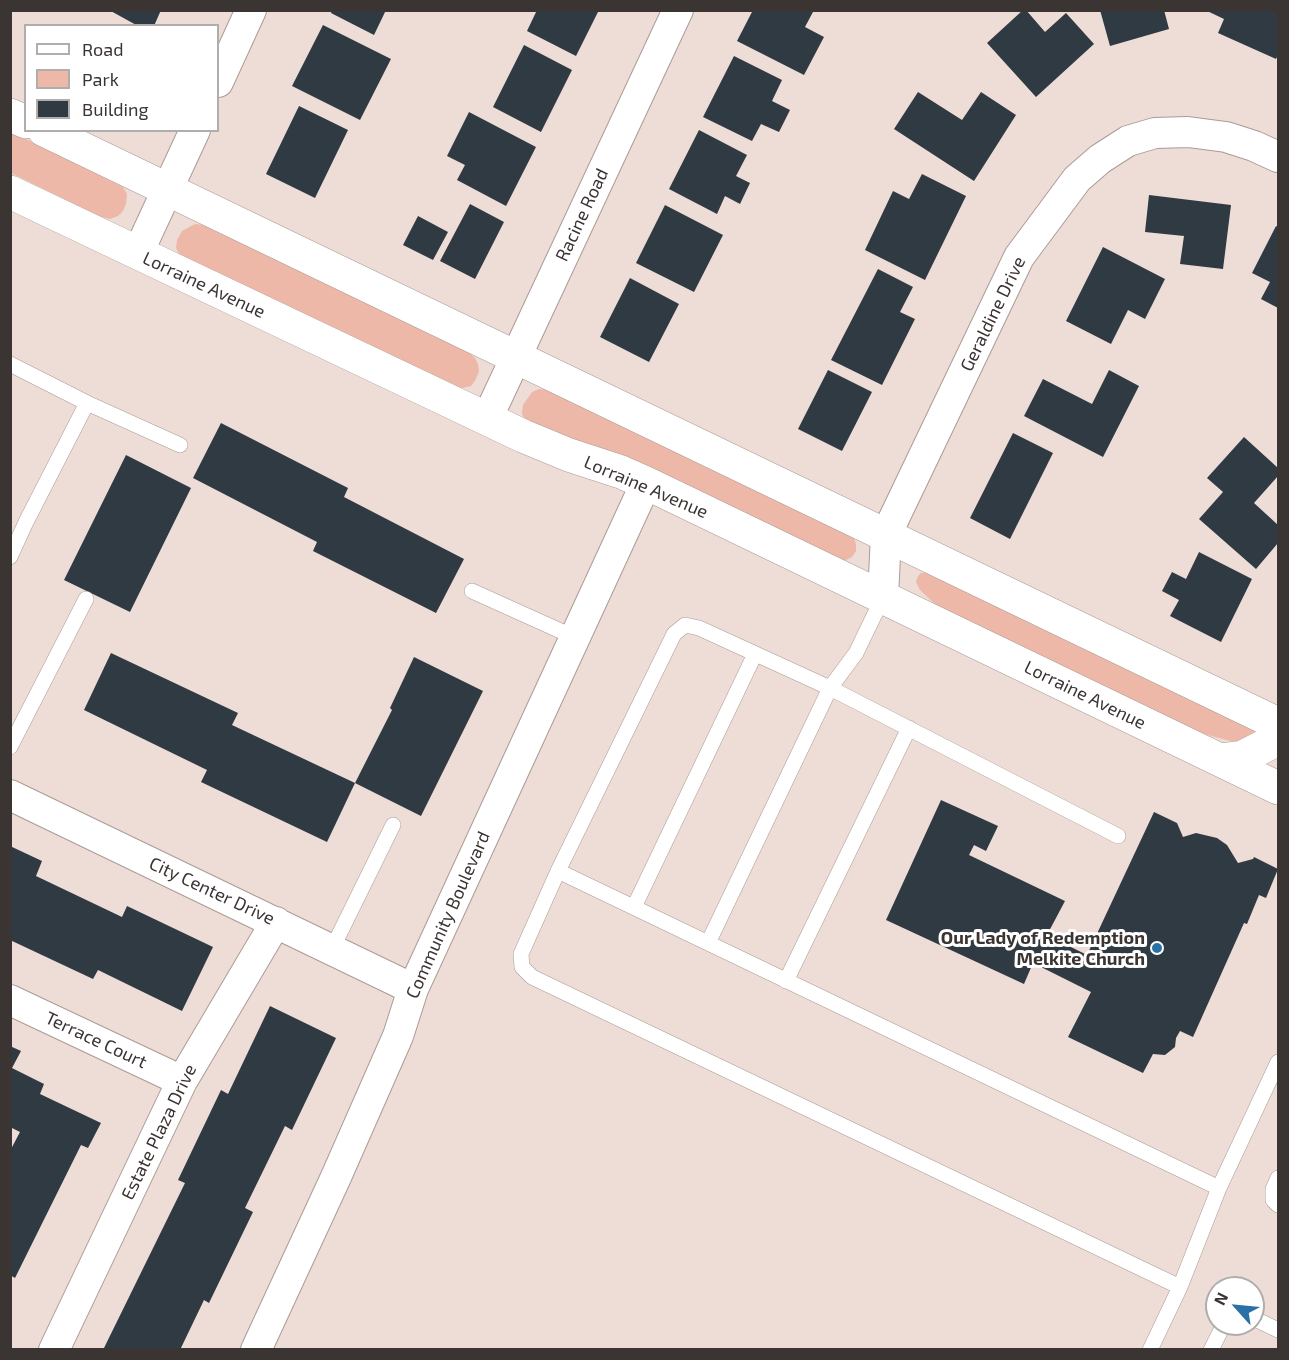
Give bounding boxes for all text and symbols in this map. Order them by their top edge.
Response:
legend [24,24,219,132]
text: Road [82,38,123,60]
text: Park [82,68,119,90]
text: Building [82,98,149,120]
street label: Racine Road [551,165,613,265]
street label: Lorraine Avenue [139,247,269,323]
street label: Geraldine Drive [956,253,1030,375]
street label: Lorraine Avenue [581,451,711,523]
street label: Lorraine Avenue [1021,656,1149,734]
street label: Community Boulevard [401,828,495,1002]
street label: City Center Drive [146,852,278,930]
place label: Our Lady of Redemption Melkite Church [941,927,1145,970]
marker: Our Lady of Redemption Melkite Church [1150,941,1164,955]
street label: Terrace Court [42,1007,150,1073]
street label: Estate Plaza Drive [117,1061,201,1203]
north arrow [1205,1276,1265,1336]
text: N [1209,1289,1231,1308]

